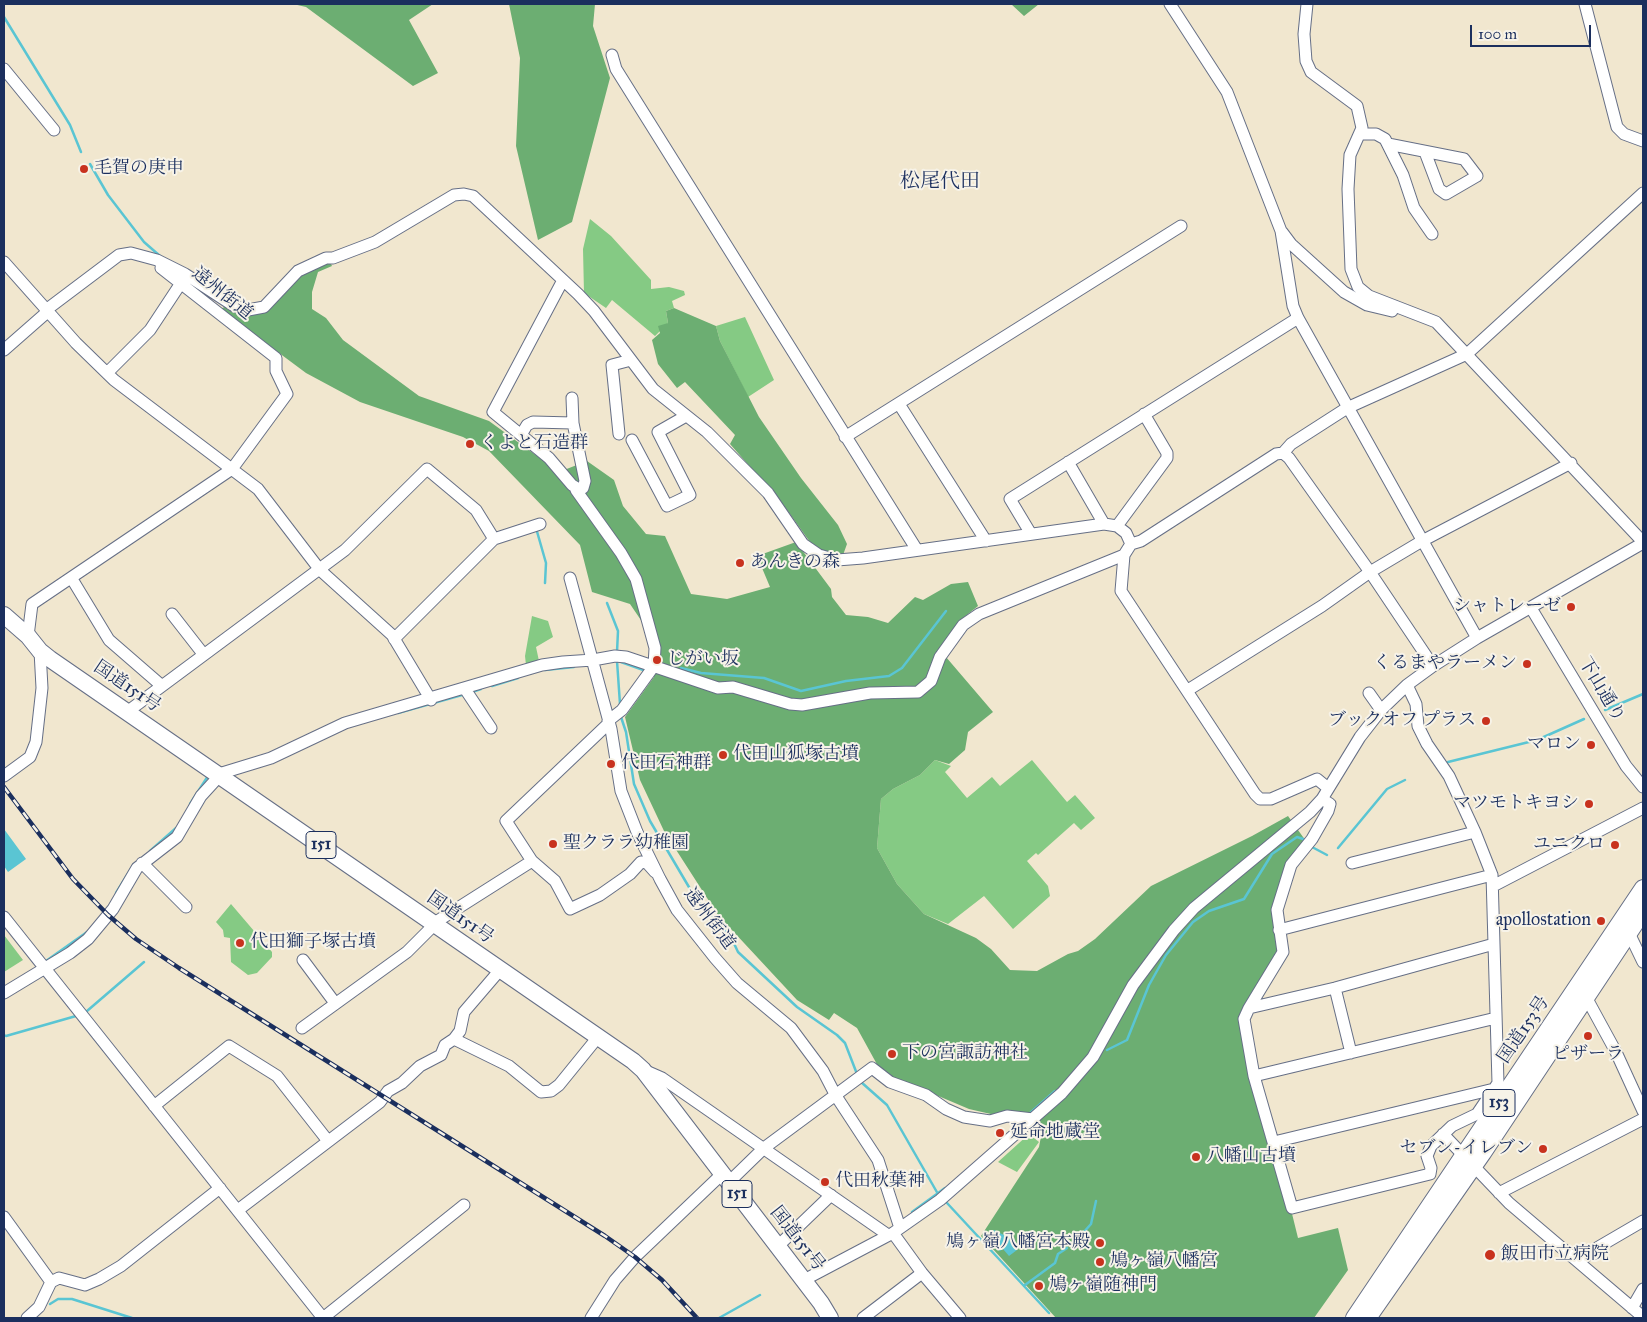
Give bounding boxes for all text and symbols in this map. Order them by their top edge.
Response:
scale bar [1472,15,1593,47]
text: 100 m [1478,25,1517,43]
place label: 毛賀の庚申 [94,158,184,180]
marker: 毛賀の庚申 [78,163,90,175]
district label: 松尾代田 [900,170,980,194]
street label: 遠州街道 [187,263,257,325]
place label: くよと石造群 [480,433,588,455]
marker: くよと石造群 [464,438,476,450]
place label: あんきの森 [750,552,840,574]
marker: あんきの森 [734,557,746,569]
place label: シャトレーゼ [1453,596,1561,618]
marker: シャトレーゼ [1565,601,1577,613]
place label: じがい坂 [667,649,739,671]
place label: くるまやラーメン [1373,653,1517,675]
marker: じがい坂 [651,654,663,666]
street label: 下山通り [1573,654,1629,726]
street label: 国道151号 [89,657,165,717]
marker: くるまやラーメン [1521,658,1533,670]
place label: ブックオフ プラス [1328,710,1476,732]
marker: ブックオフ プラス [1480,715,1492,727]
place label: マロン [1527,734,1581,756]
marker: マロン [1585,739,1597,751]
place label: 代田山狐塚古墳 [733,744,859,766]
marker: 代田山狐塚古墳 [717,749,729,761]
place label: 代田石神群 [621,753,711,775]
marker: 代田石神群 [605,758,617,770]
place label: マツモトキヨシ [1453,793,1579,815]
marker: マツモトキヨシ [1583,798,1595,810]
road number: 151 [306,832,336,858]
place label: 聖クララ幼稚園 [563,833,689,855]
place label: ユニクロ [1533,834,1605,856]
marker: 聖クララ幼稚園 [547,838,559,850]
marker: ユニクロ [1609,839,1621,851]
street label: 遠州街道 [679,884,739,954]
street label: 国道151号 [422,887,498,949]
place label: apollostation [1496,910,1591,932]
marker: apollostation [1595,915,1607,927]
place label: 代田獅子塚古墳 [250,932,376,954]
marker: 代田獅子塚古墳 [234,937,246,949]
street label: 国道153号 [1494,992,1554,1068]
marker: ピザーラ [1582,1030,1594,1042]
place label: 下の宮諏訪神社 [902,1043,1028,1065]
place label: ピザーラ [1552,1044,1624,1066]
marker: 下の宮諏訪神社 [886,1048,898,1060]
road number: 153 [1483,1090,1515,1116]
place label: 延命地蔵堂 [1010,1122,1100,1144]
marker: 延命地蔵堂 [994,1127,1006,1139]
place label: セブン-イレブン [1400,1138,1533,1160]
marker: セブン-イレブン [1537,1143,1549,1155]
place label: 八幡山古墳 [1206,1146,1296,1168]
marker: 八幡山古墳 [1190,1151,1202,1163]
place label: 代田秋葉神 [835,1171,925,1193]
marker: 代田秋葉神 [819,1176,831,1188]
road number: 151 [722,1180,752,1208]
street label: 国道151号 [765,1202,829,1276]
place label: 鳩ヶ嶺八幡宮本殿 [946,1232,1090,1254]
marker: 鳩ヶ嶺八幡宮本殿 [1094,1237,1106,1249]
place label: 飯田市立病院 [1501,1244,1609,1266]
marker: 飯田市立病院 [1483,1248,1497,1262]
place label: 鳩ヶ嶺八幡宮 [1110,1251,1218,1273]
marker: 鳩ヶ嶺八幡宮 [1094,1256,1106,1268]
place label: 鳩ヶ嶺随神門 [1049,1275,1157,1297]
marker: 鳩ヶ嶺随神門 [1033,1280,1045,1292]

